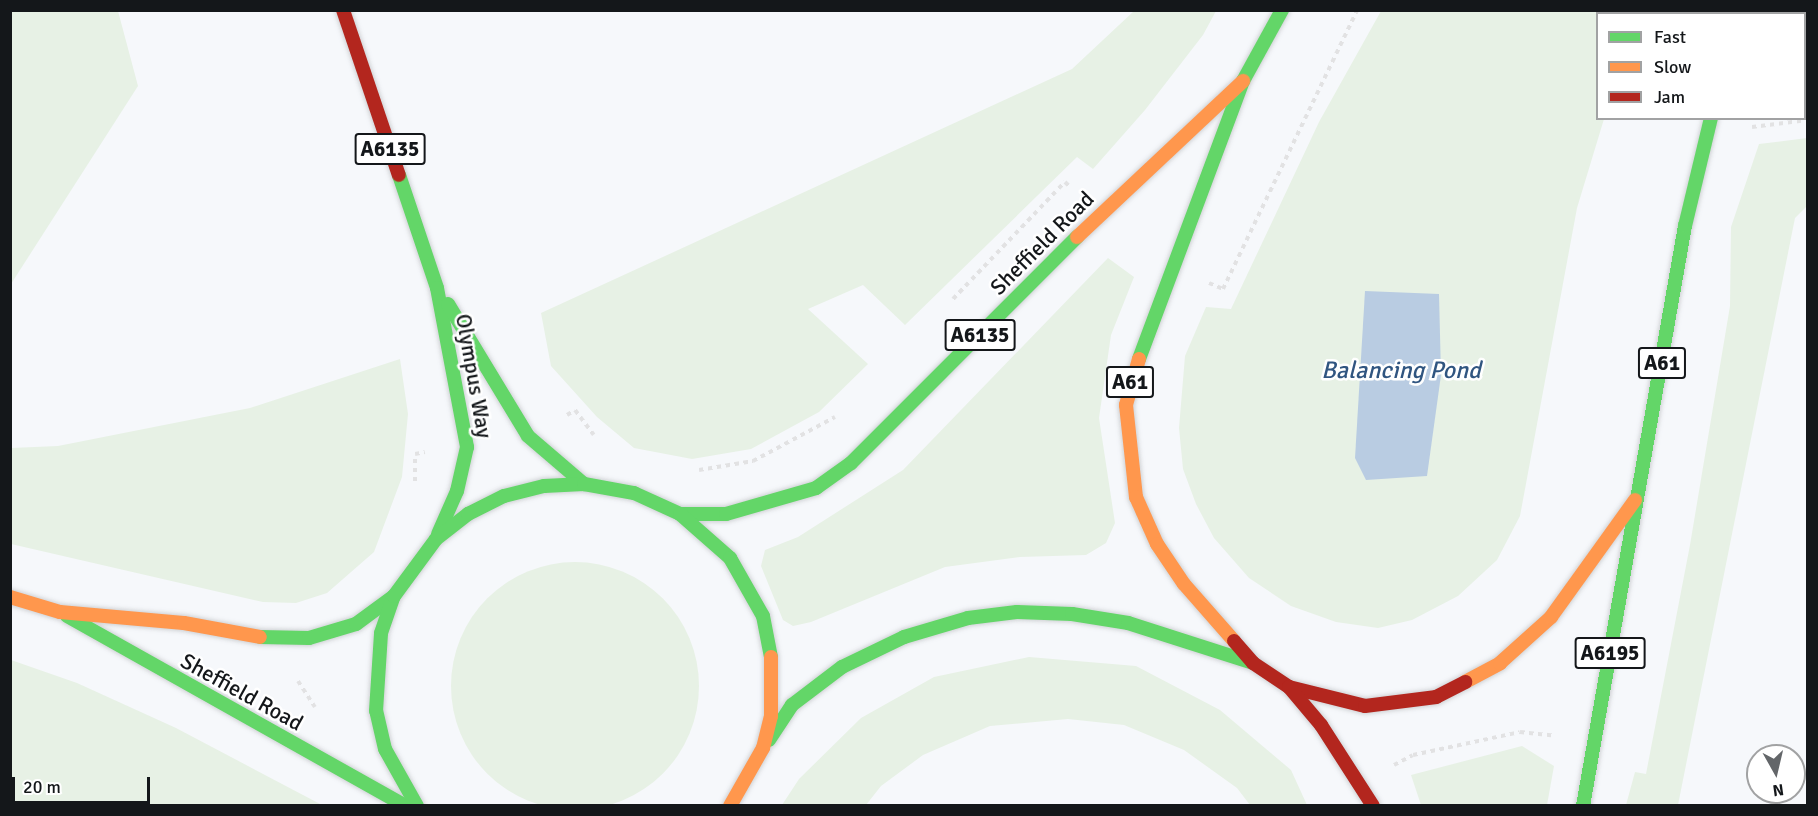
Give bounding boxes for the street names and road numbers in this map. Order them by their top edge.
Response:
road number: A6135 [354,131,426,167]
street label: Sheffield Road [985,186,1099,300]
street label: Olympus Way [450,312,498,440]
road number: A6135 [944,317,1016,353]
road number: A61 [1636,345,1688,381]
road number: A61 [1104,364,1156,400]
road number: A6195 [1574,635,1646,671]
street label: Sheffield Road [176,648,308,736]

